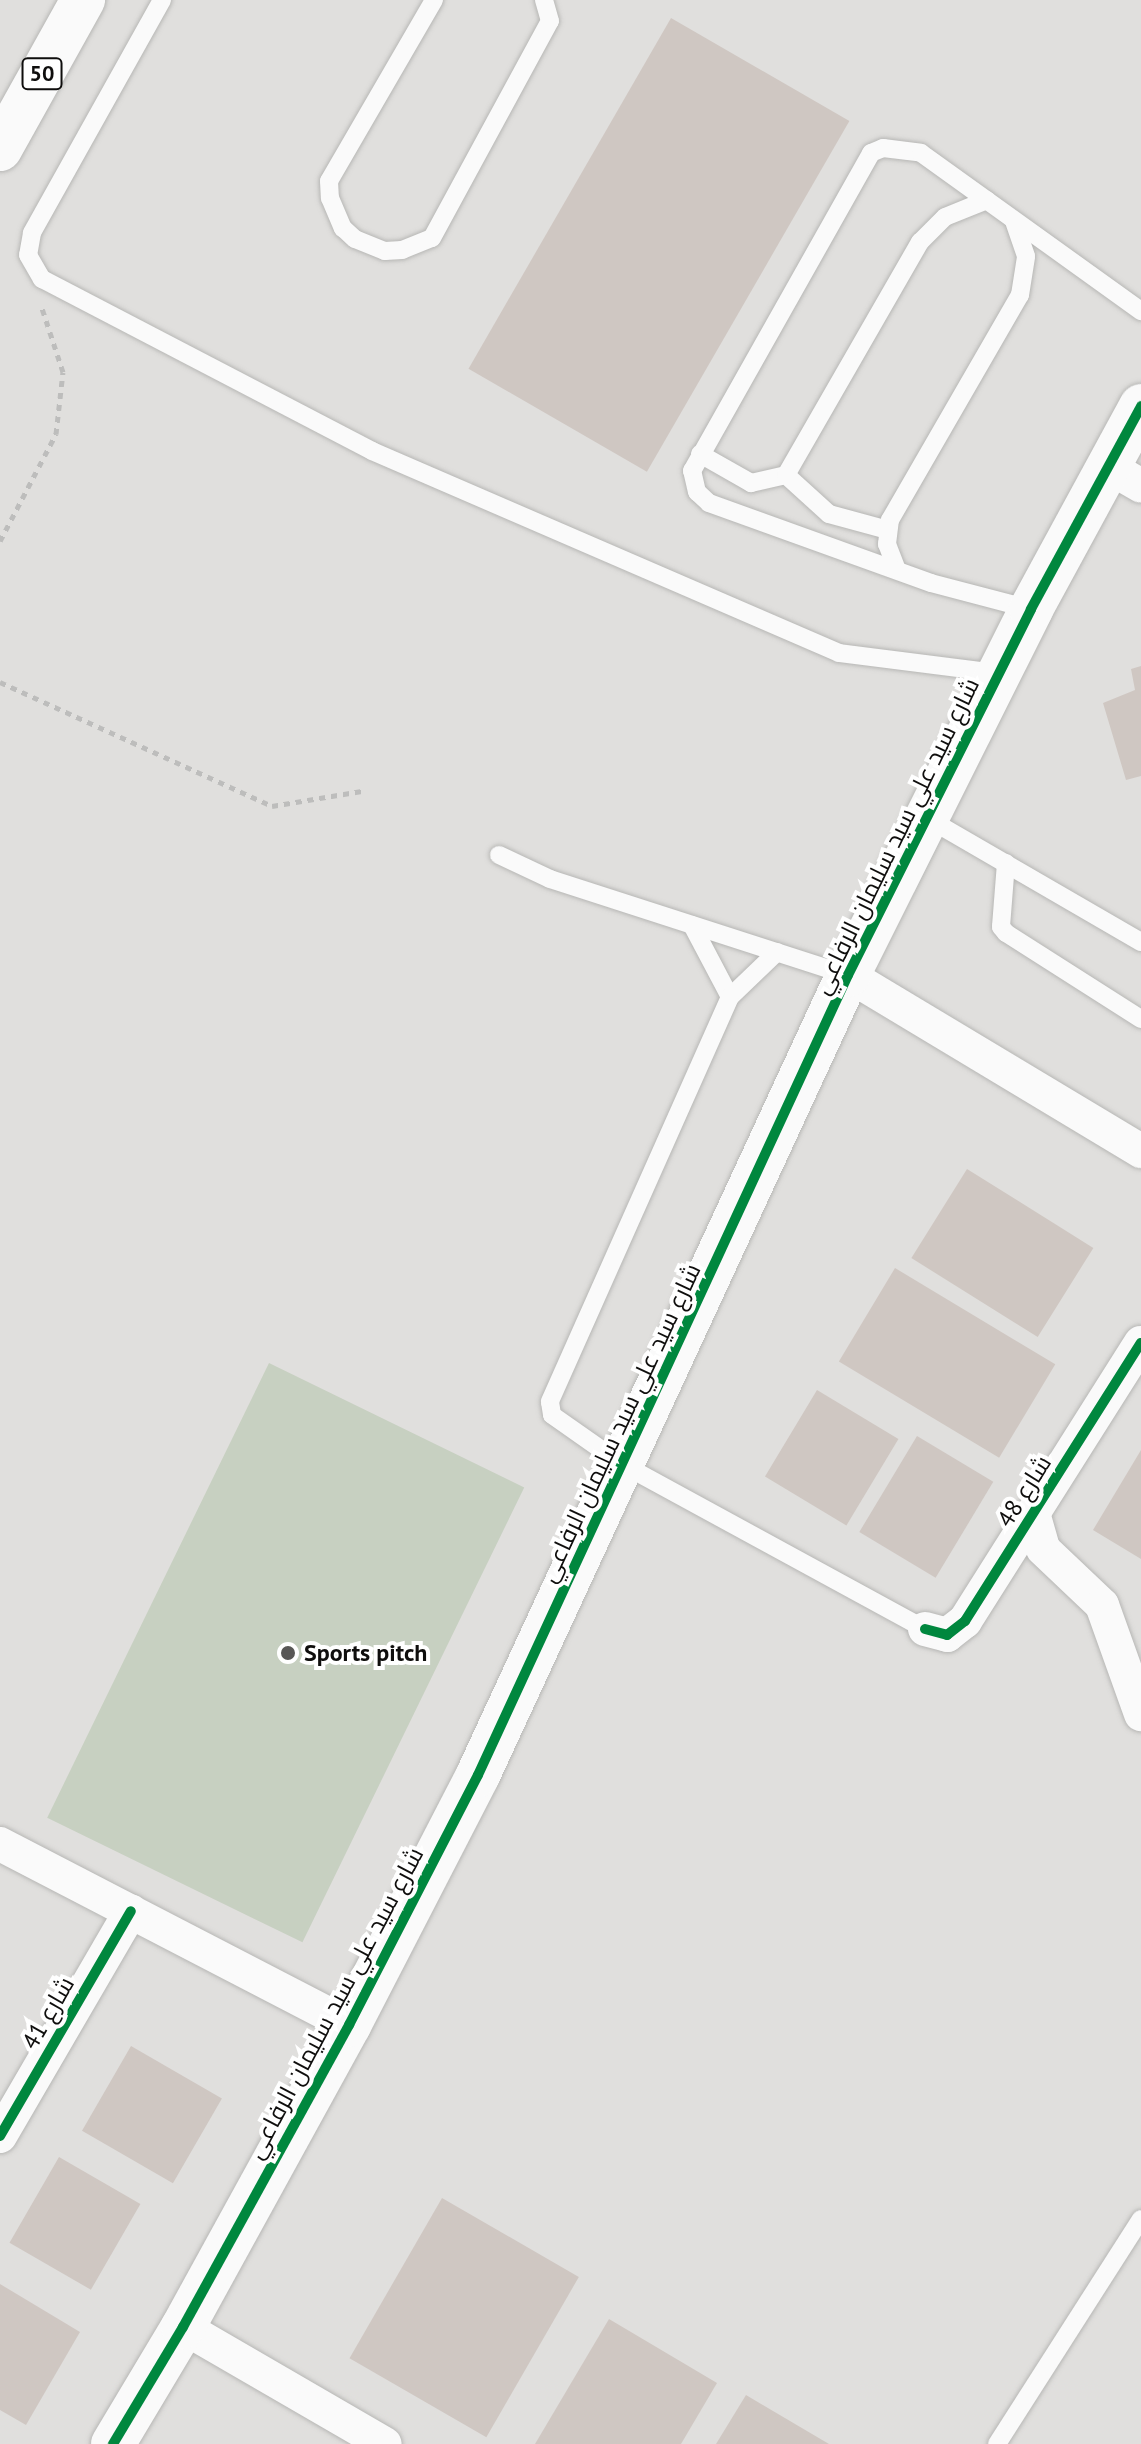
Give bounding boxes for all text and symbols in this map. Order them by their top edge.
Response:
road number: 50 [20,56,64,92]
street label: شارع سيد علي سيد سليمان الرفاعي [807,673,985,999]
street label: شارع سيد علي سيد سليمان الرفاعي [533,1259,707,1587]
street label: شارع 48 [991,1450,1057,1532]
place label: Sports pitch [304,1639,427,1667]
marker: Sports pitch [279,1644,297,1662]
street label: شارع سيد علي سيد سليمان الرفاعي [241,1842,429,2164]
street label: شارع 41 [16,1972,80,2054]

